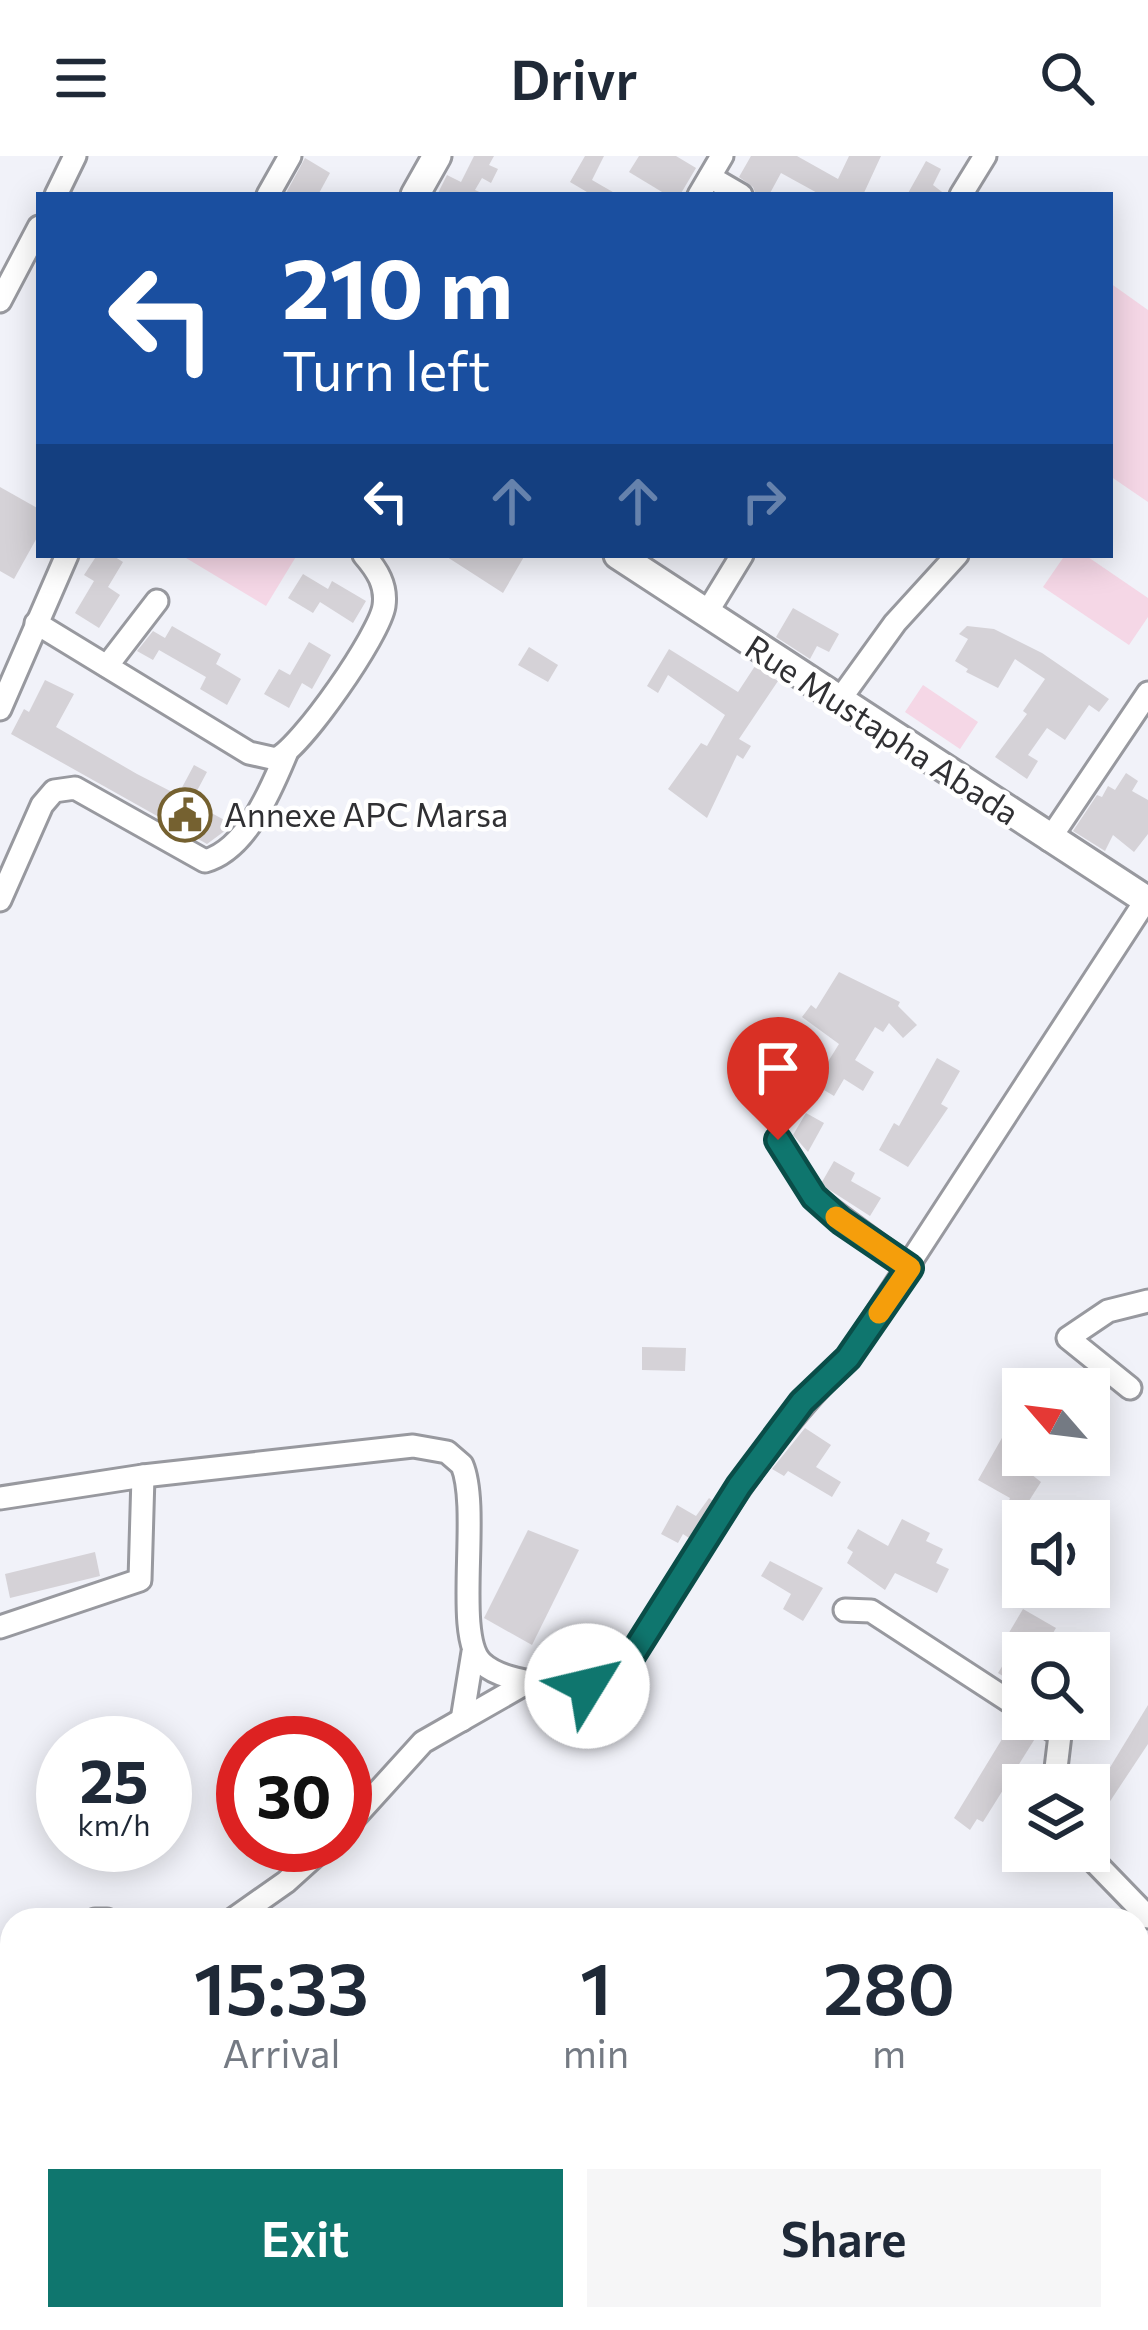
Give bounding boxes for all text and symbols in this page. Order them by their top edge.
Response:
icon: menu [48,45,114,111]
text: Drivr [510,45,638,111]
icon: search [1034,45,1100,111]
text: 210 m [282,234,513,336]
icon: left [84,240,240,396]
text: Turn left [282,336,490,402]
icon: left [353,468,419,534]
icon: ahead [479,468,545,534]
icon: ahead [605,468,671,534]
icon: right [731,468,797,534]
street label: Rue Mustapha Abada [738,625,1027,832]
public building icon: Annexe APC Marsa [157,787,213,843]
place label: Annexe APC Marsa [224,793,508,834]
pin [727,1017,829,1140]
icon: arrive [745,1035,811,1101]
north arrow [1002,1368,1110,1476]
map controls [1002,1368,1110,1872]
button: sound [1002,1500,1110,1608]
position arrow [524,1623,650,1749]
button: search [1002,1632,1110,1740]
speed limit sign: 30 [216,1716,372,1872]
text: 25 [79,1742,149,1815]
button: layers [1002,1764,1110,1872]
text: km/h [78,1805,150,1842]
text: 15:33 [194,1942,369,2030]
text: 1 [580,1942,612,2030]
text: 280 [823,1942,955,2030]
text: Arrival [222,2028,340,2076]
text: min [563,2028,629,2076]
text: m [872,2028,906,2076]
button: Exit [48,2169,563,2307]
button: Share [587,2169,1101,2307]

